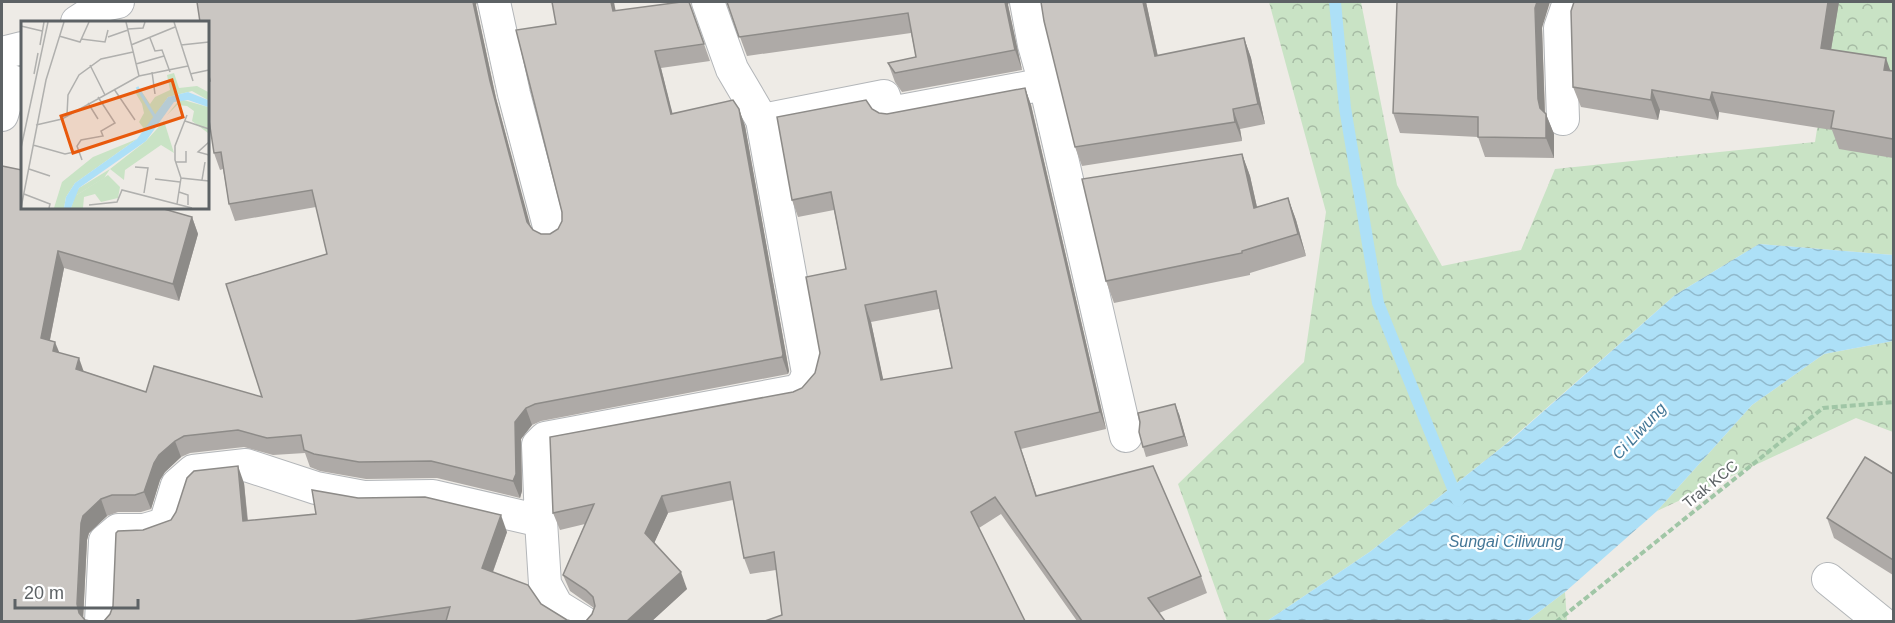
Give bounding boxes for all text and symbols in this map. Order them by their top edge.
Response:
inset map [21,21,208,208]
water label: Ci Liwung [1609,399,1669,462]
street label: Trak KCC [1679,457,1741,511]
water label: Sungai Ciliwung [1449,533,1563,550]
scale bar [15,572,138,610]
text: 20 m [24,583,64,603]

